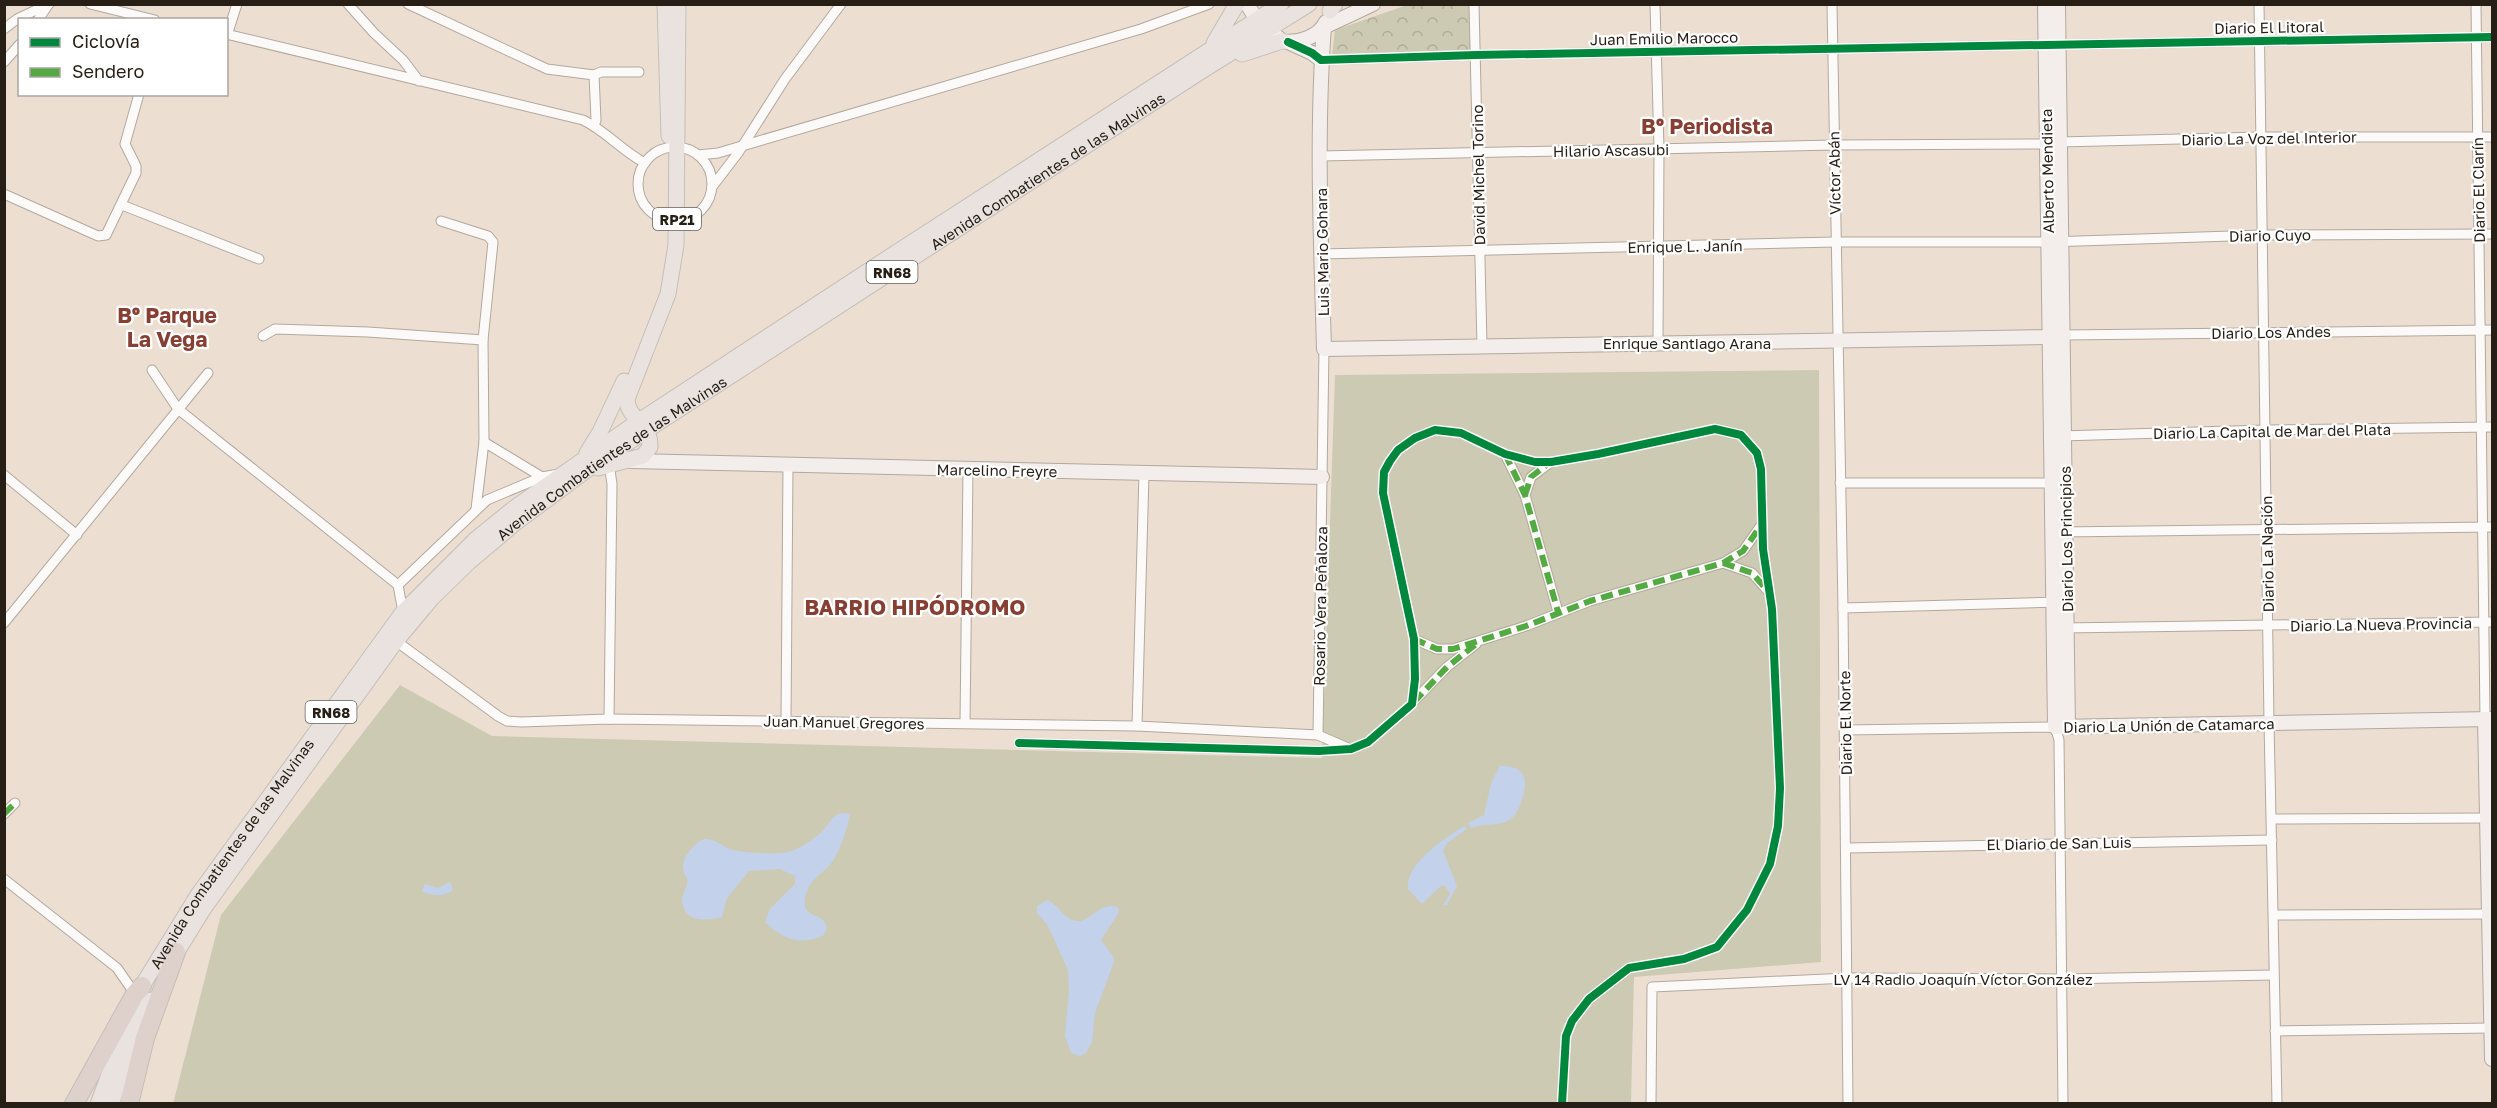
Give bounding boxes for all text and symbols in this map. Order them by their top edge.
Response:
street label: Diario El Litoral [2214,17,2324,37]
legend [18,18,228,96]
street label: Juan Emilio Marocco [1590,28,1738,48]
text: Ciclovía [72,30,140,52]
text: Sendero [72,60,144,82]
street label: Avenida Combatientes de las Malvinas [927,88,1168,253]
street label: David Michel Torino [1468,105,1488,245]
street label: Alberto Mendieta [2037,109,2057,233]
district label: Bº Periodista [1641,113,1773,139]
street label: Diario La Voz del Interior [2181,127,2357,149]
street label: Víctor Abán [1824,131,1844,215]
street label: Diario El Clarín [2468,137,2488,243]
street label: Hilario Ascasubi [1553,140,1669,160]
street label: Luis Mario Gohara [1312,188,1332,316]
road number: RP21 [653,208,701,230]
street label: Diario Cuyo [2229,225,2311,245]
street label: Enrique L. Janín [1627,236,1743,256]
road number: RN68 [866,261,918,283]
district label: Bº Parque La Vega [117,302,217,352]
street label: Diario Los Andes [2211,322,2331,342]
street label: Enrique Santiago Arana [1603,334,1771,352]
street label: Avenida Combatientes de las Malvinas [493,372,730,544]
street label: Diario La Capital de Mar del Plata [2153,420,2391,442]
street label: Marcelino Freyre [937,460,1058,480]
street label: Diario Los Principios [2056,466,2076,612]
street label: Diario La Nación [2257,495,2277,613]
street label: Rosario Vera Peñaloza [1310,526,1330,686]
district label: BARRIO HIPÓDROMO [804,594,1026,620]
street label: Diario La Nueva Provincia [2290,613,2472,635]
street label: Diario El Norte [1835,670,1855,775]
road number: RN68 [306,701,356,723]
street label: Juan Manuel Gregores [763,712,925,732]
street label: Diario La Unión de Catamarca [2063,714,2275,736]
street label: Avenida Combatientes de las Malvinas [146,735,317,972]
street label: El Diario de San Luis [1986,833,2132,853]
street label: LV 14 Radio Joaquín Víctor González [1833,970,2093,988]

